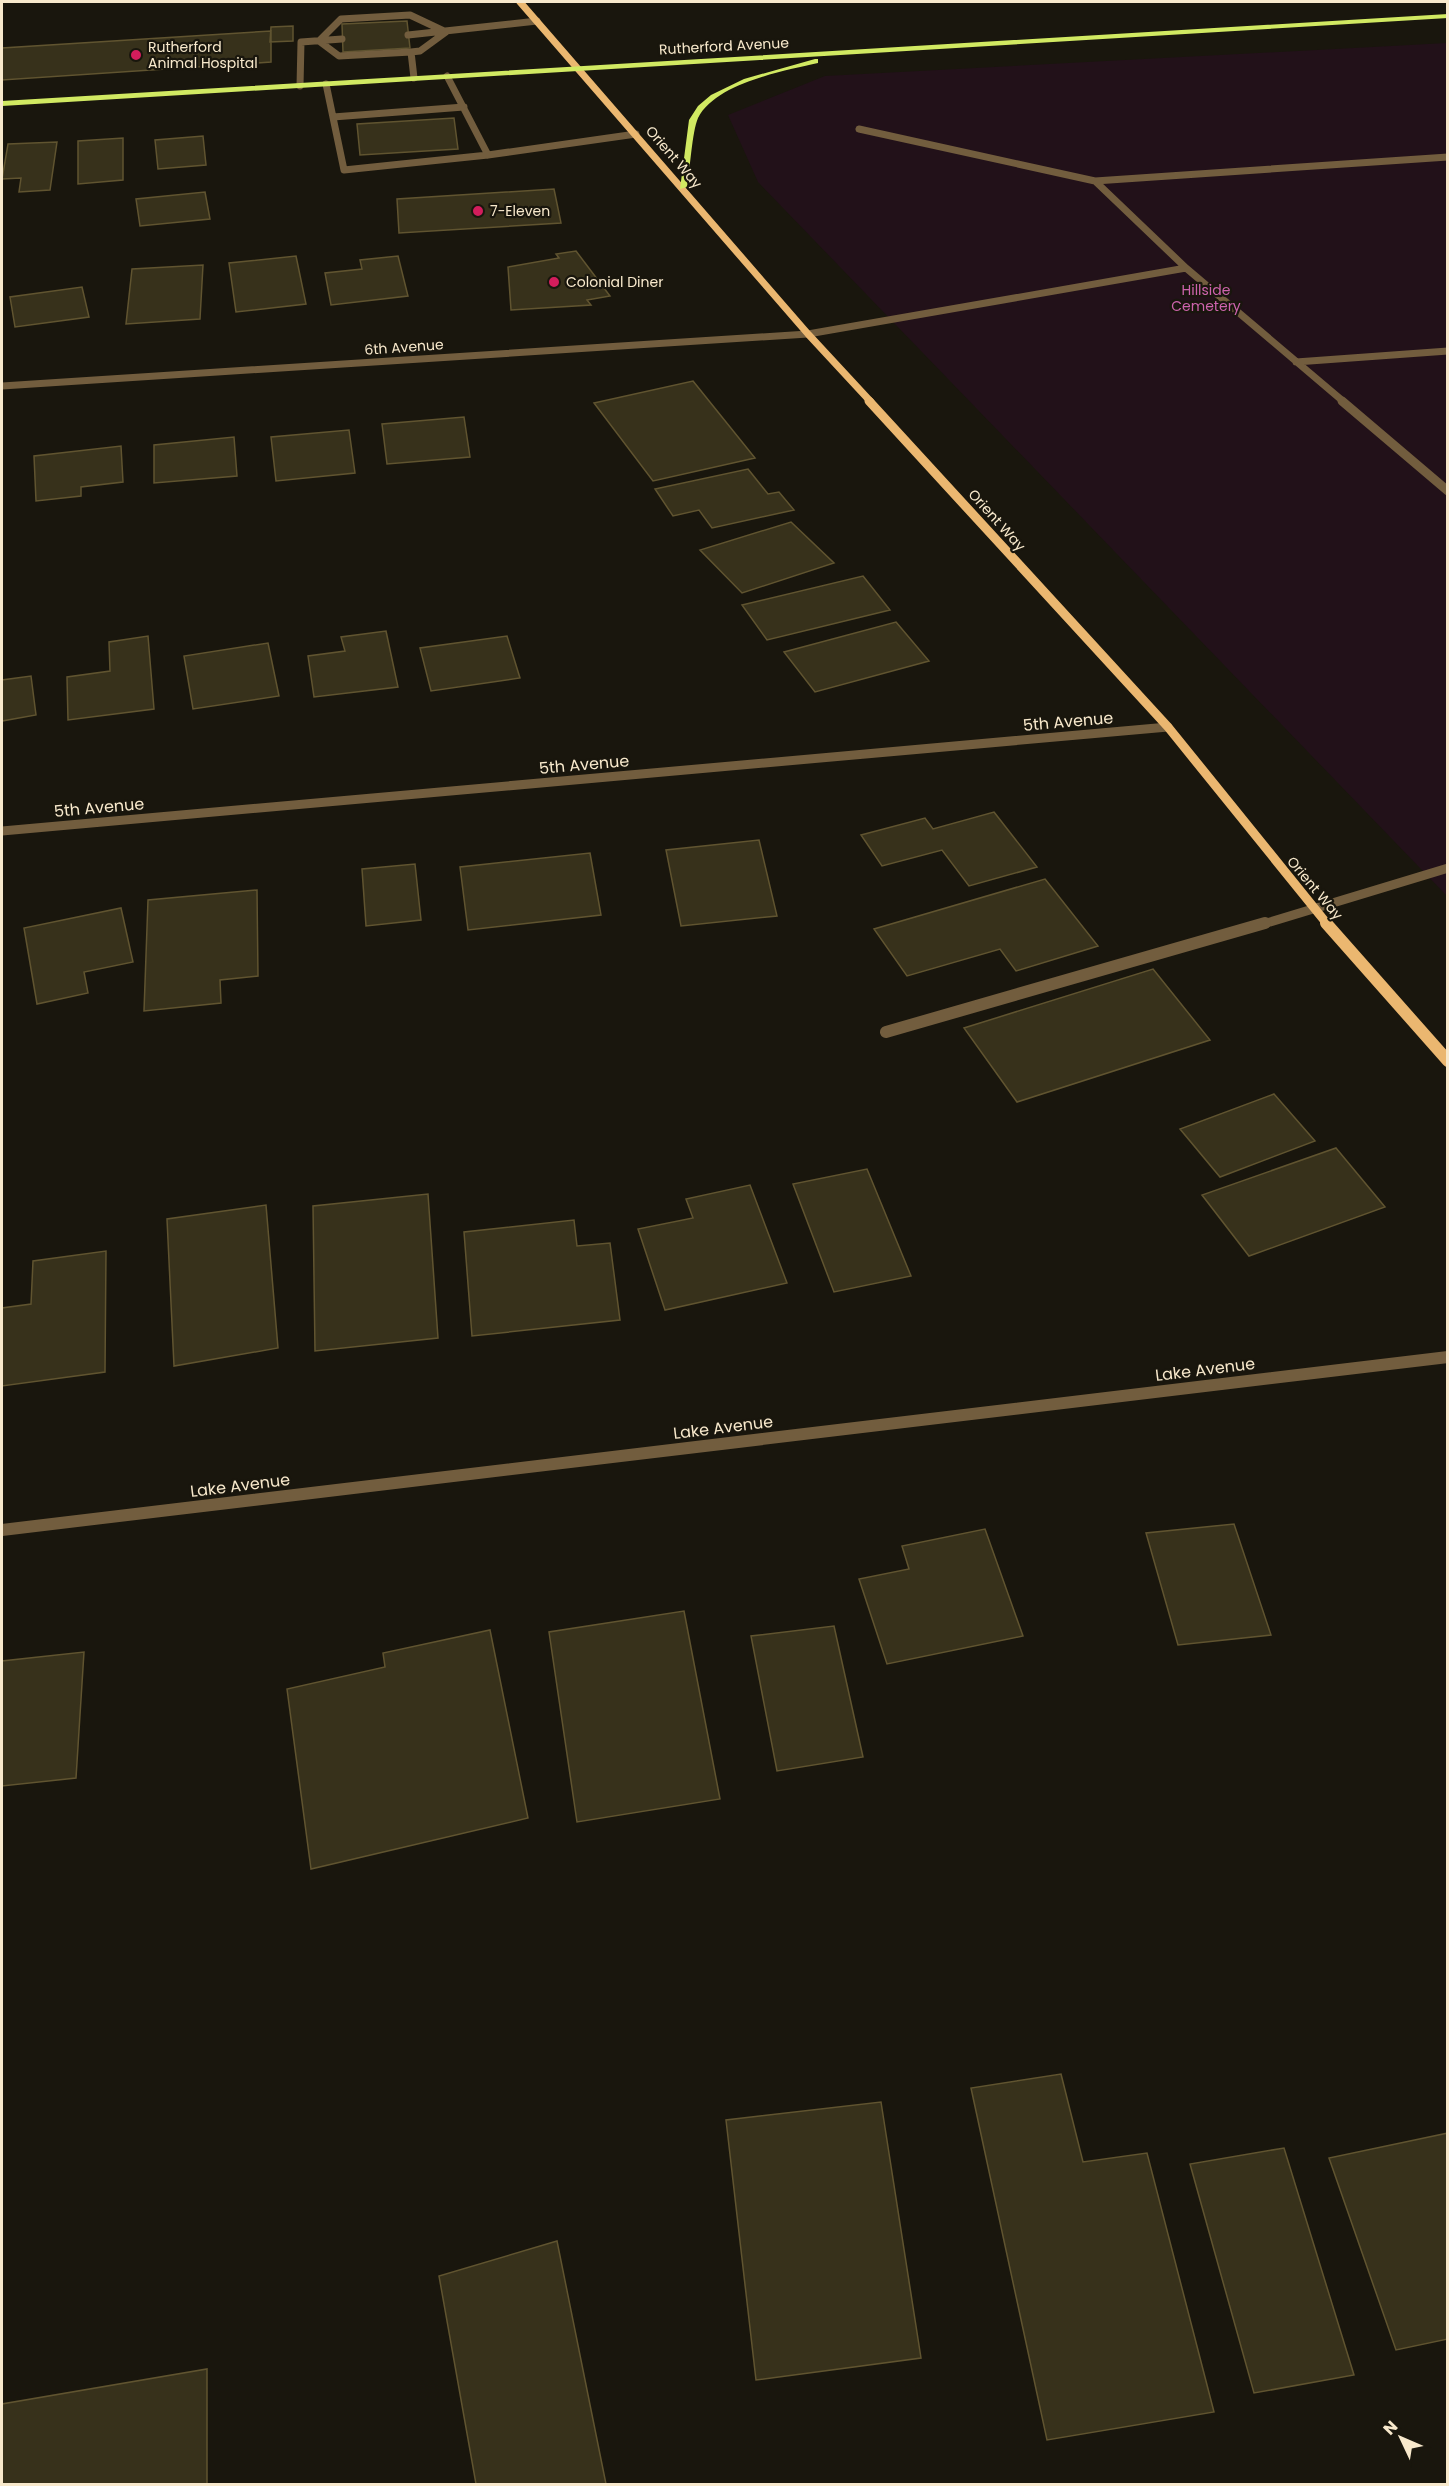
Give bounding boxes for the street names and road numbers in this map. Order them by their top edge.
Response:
street label: Rutherford Avenue [659,33,790,59]
street label: Orient Way [641,121,707,193]
street label: 6th Avenue [364,334,445,360]
street label: Orient Way [964,485,1030,555]
street label: 5th Avenue [1022,706,1114,737]
street label: 5th Avenue [538,749,630,780]
street label: 5th Avenue [53,792,145,823]
street label: Orient Way [1283,852,1348,924]
street label: Lake Avenue [1154,1352,1256,1387]
street label: Lake Avenue [672,1410,774,1445]
street label: Lake Avenue [189,1468,291,1503]

